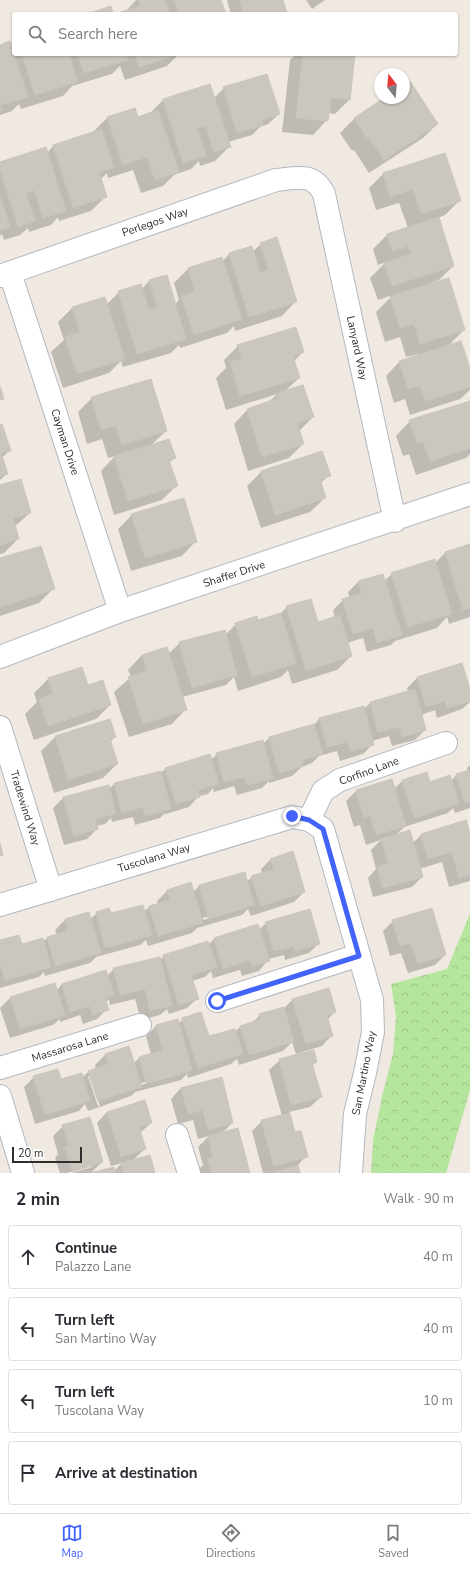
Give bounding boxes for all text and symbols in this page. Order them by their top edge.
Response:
search box [12,12,458,56]
icon: search [26,23,48,45]
text: Search here [58,24,138,44]
north arrow [374,68,410,104]
street label: Perlegos Way [120,204,190,240]
street label: Lanyard Way [343,314,371,382]
street label: Cayman Drive [47,407,83,477]
street label: Shaffer Drive [201,557,267,591]
street label: Corfino Lane [337,753,401,789]
street label: Tradewind Way [6,769,44,848]
route end [283,807,301,825]
street label: Tuscolana Way [116,840,193,876]
route start [208,992,226,1010]
street label: Massarosa Lane [30,1028,110,1066]
street label: San Martino Way [348,1029,380,1116]
scale bar [12,1145,82,1164]
text: 20 m [18,1146,43,1161]
text: 2 min [16,1188,60,1211]
text: Walk · 90 m [383,1190,454,1208]
text: Continue [55,1238,117,1258]
icon: ahead [17,1246,39,1268]
text: 40 m [423,1248,453,1266]
text: Palazzo Lane [55,1258,131,1276]
text: Turn left [55,1310,114,1330]
icon: left [17,1318,39,1340]
text: 40 m [423,1320,453,1338]
text: San Martino Way [55,1330,156,1348]
text: Turn left [55,1382,114,1402]
icon: left [17,1390,39,1412]
text: 10 m [423,1392,453,1410]
text: Tuscolana Way [55,1402,144,1420]
icon: arrive [17,1462,39,1484]
text: Arrive at destination [55,1463,198,1483]
tab: Map [61,1522,83,1561]
tab: Directions [206,1522,256,1561]
tab: Saved [378,1522,409,1561]

